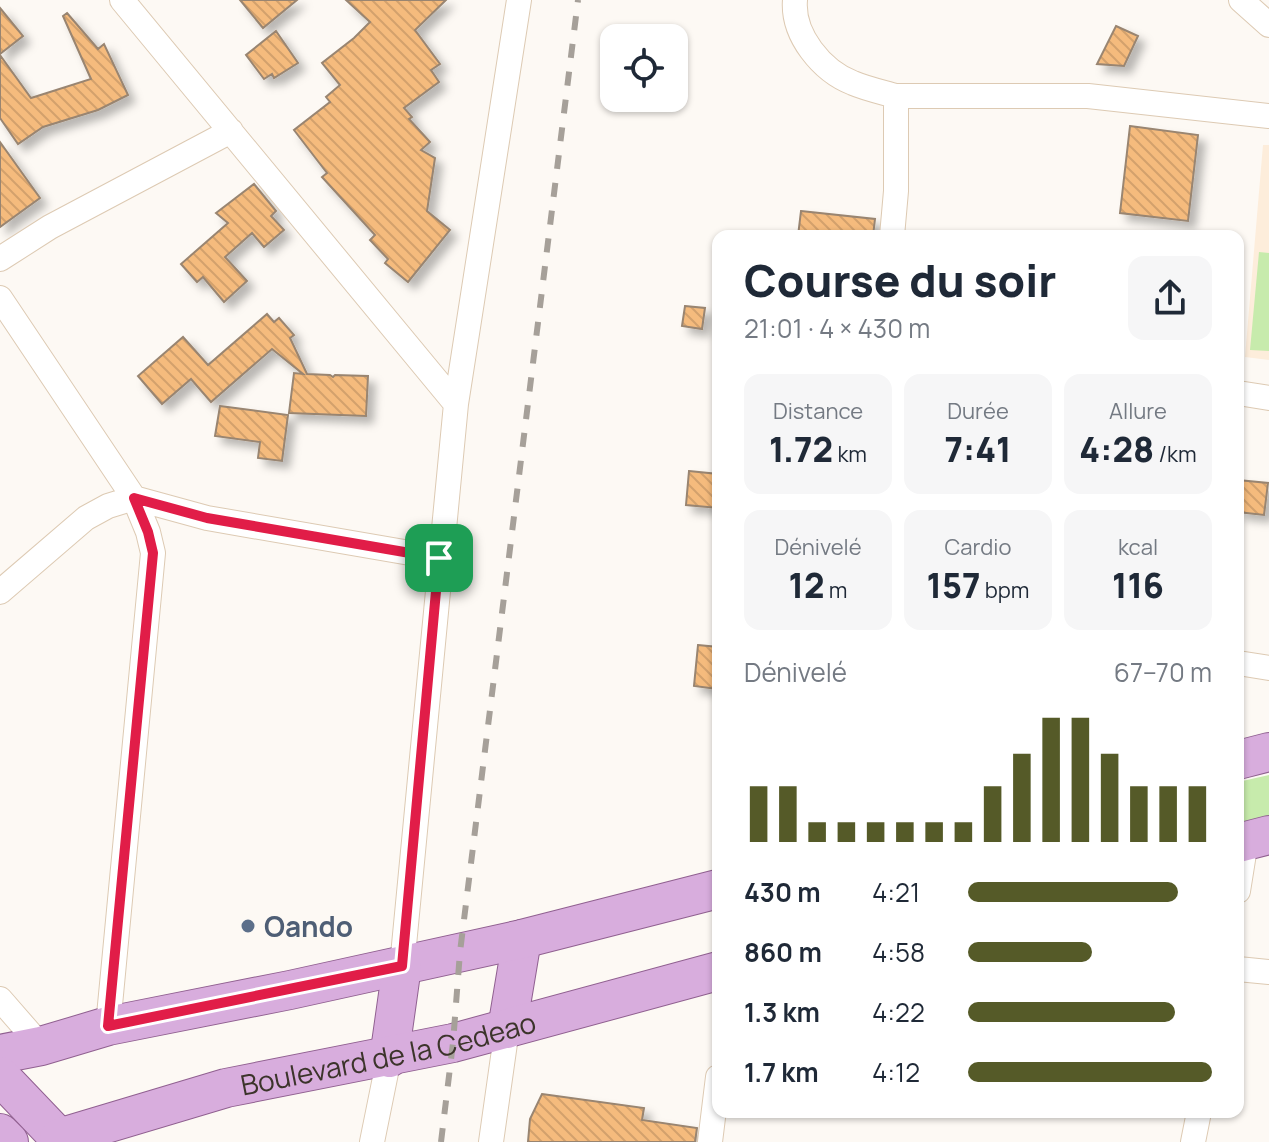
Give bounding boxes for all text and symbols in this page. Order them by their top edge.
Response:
map controls [600,24,688,112]
button: locate [600,24,688,112]
text: Course du soir [744,250,1056,310]
button: share [1128,256,1212,340]
text: 21:01 · 4 × 430 m [744,310,930,346]
text: Distance [773,396,863,426]
text: Durée [947,396,1009,426]
text: Allure [1109,396,1167,426]
text: 1.72 [769,426,833,472]
text: 7:41 [945,426,1011,472]
text: 4:28 [1079,426,1154,472]
text: km [833,439,867,469]
text: /km [1154,439,1197,469]
pin [405,524,473,592]
text: Dénivelé [774,532,862,562]
text: Cardio [945,532,1011,562]
text: kcal [1118,532,1158,562]
icon: arrive [417,536,461,580]
text: 12 [788,562,824,608]
text: 157 [926,562,980,608]
text: 116 [1112,562,1164,608]
text: m [824,575,848,605]
text: bpm [980,575,1030,605]
text: Dénivelé [744,654,847,690]
text: 67–70 m [1114,654,1212,690]
text: 430 m [744,874,821,910]
text: 4:21 [872,874,920,910]
place label: Oando [264,907,353,945]
marker: Oando [239,917,257,935]
text: 860 m [744,934,822,970]
text: 4:58 [872,934,925,970]
text: 1.3 km [744,994,820,1030]
text: 4:22 [872,994,925,1030]
street label: Boulevard de la Cedeao [237,1002,540,1104]
text: 1.7 km [744,1054,819,1090]
text: 4:12 [872,1054,920,1090]

